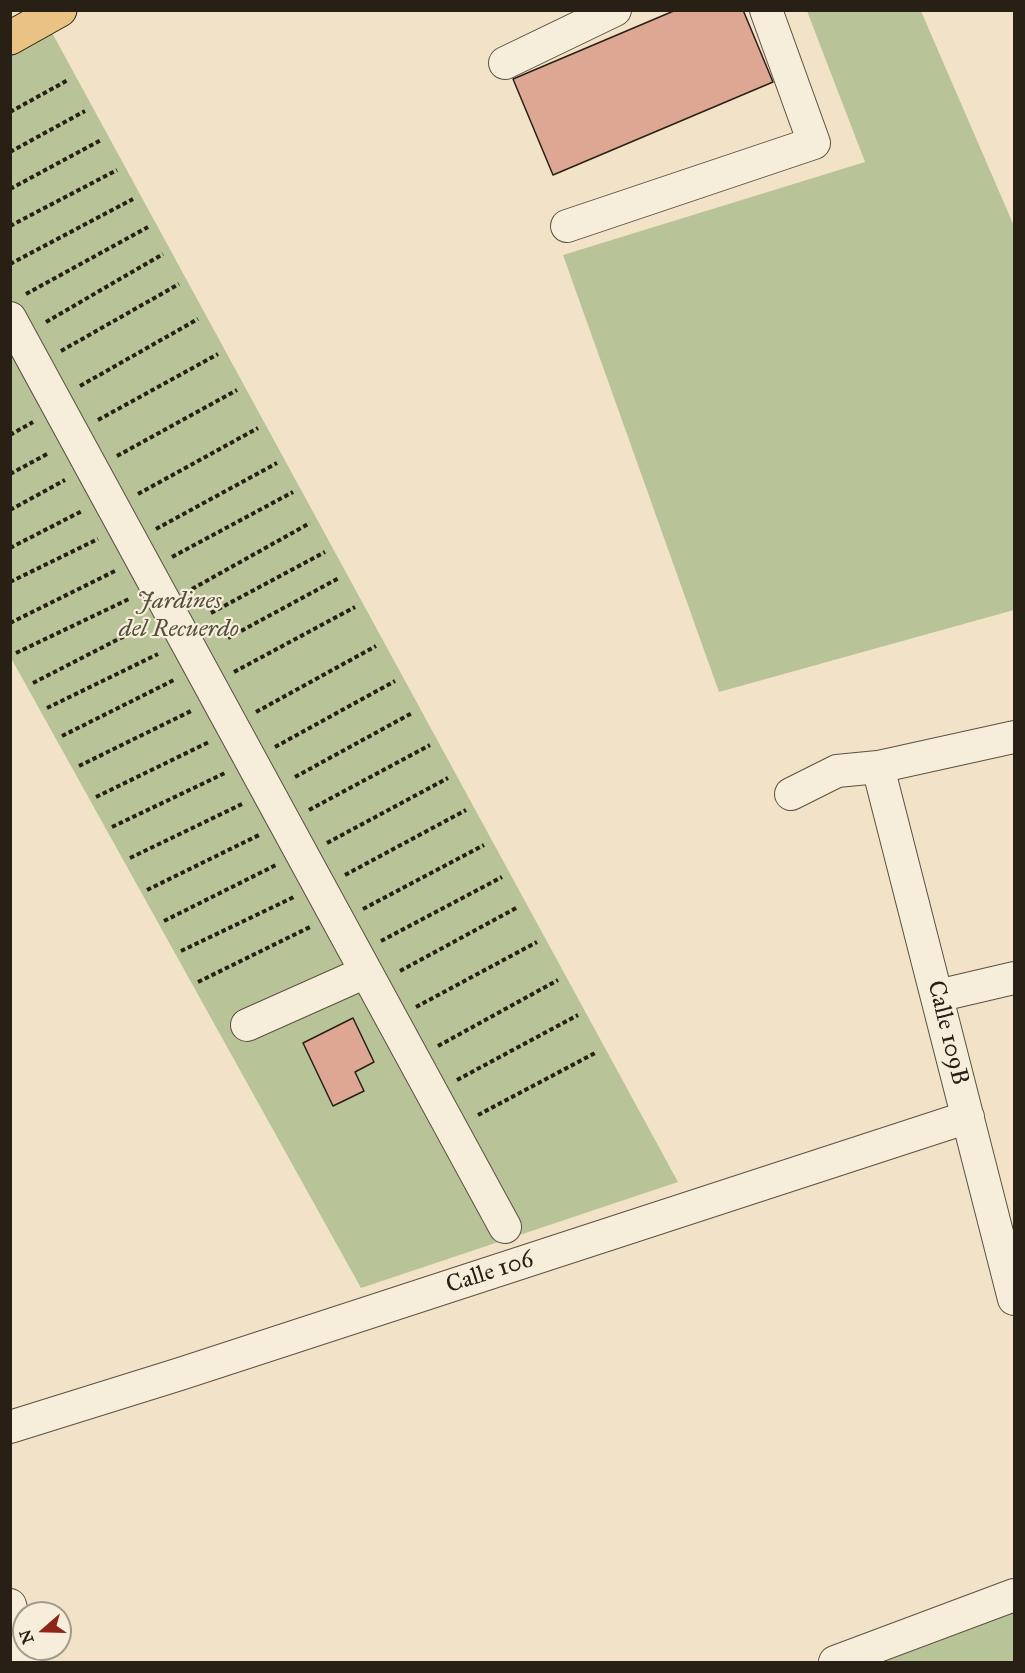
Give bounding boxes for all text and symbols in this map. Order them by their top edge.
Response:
park label: Jardines del Recuerdo [119,588,239,644]
street label: Calle 109B [920,978,974,1088]
street label: Calle 106 [443,1245,537,1301]
north arrow [12,1601,72,1661]
text: N [15,1627,38,1646]

